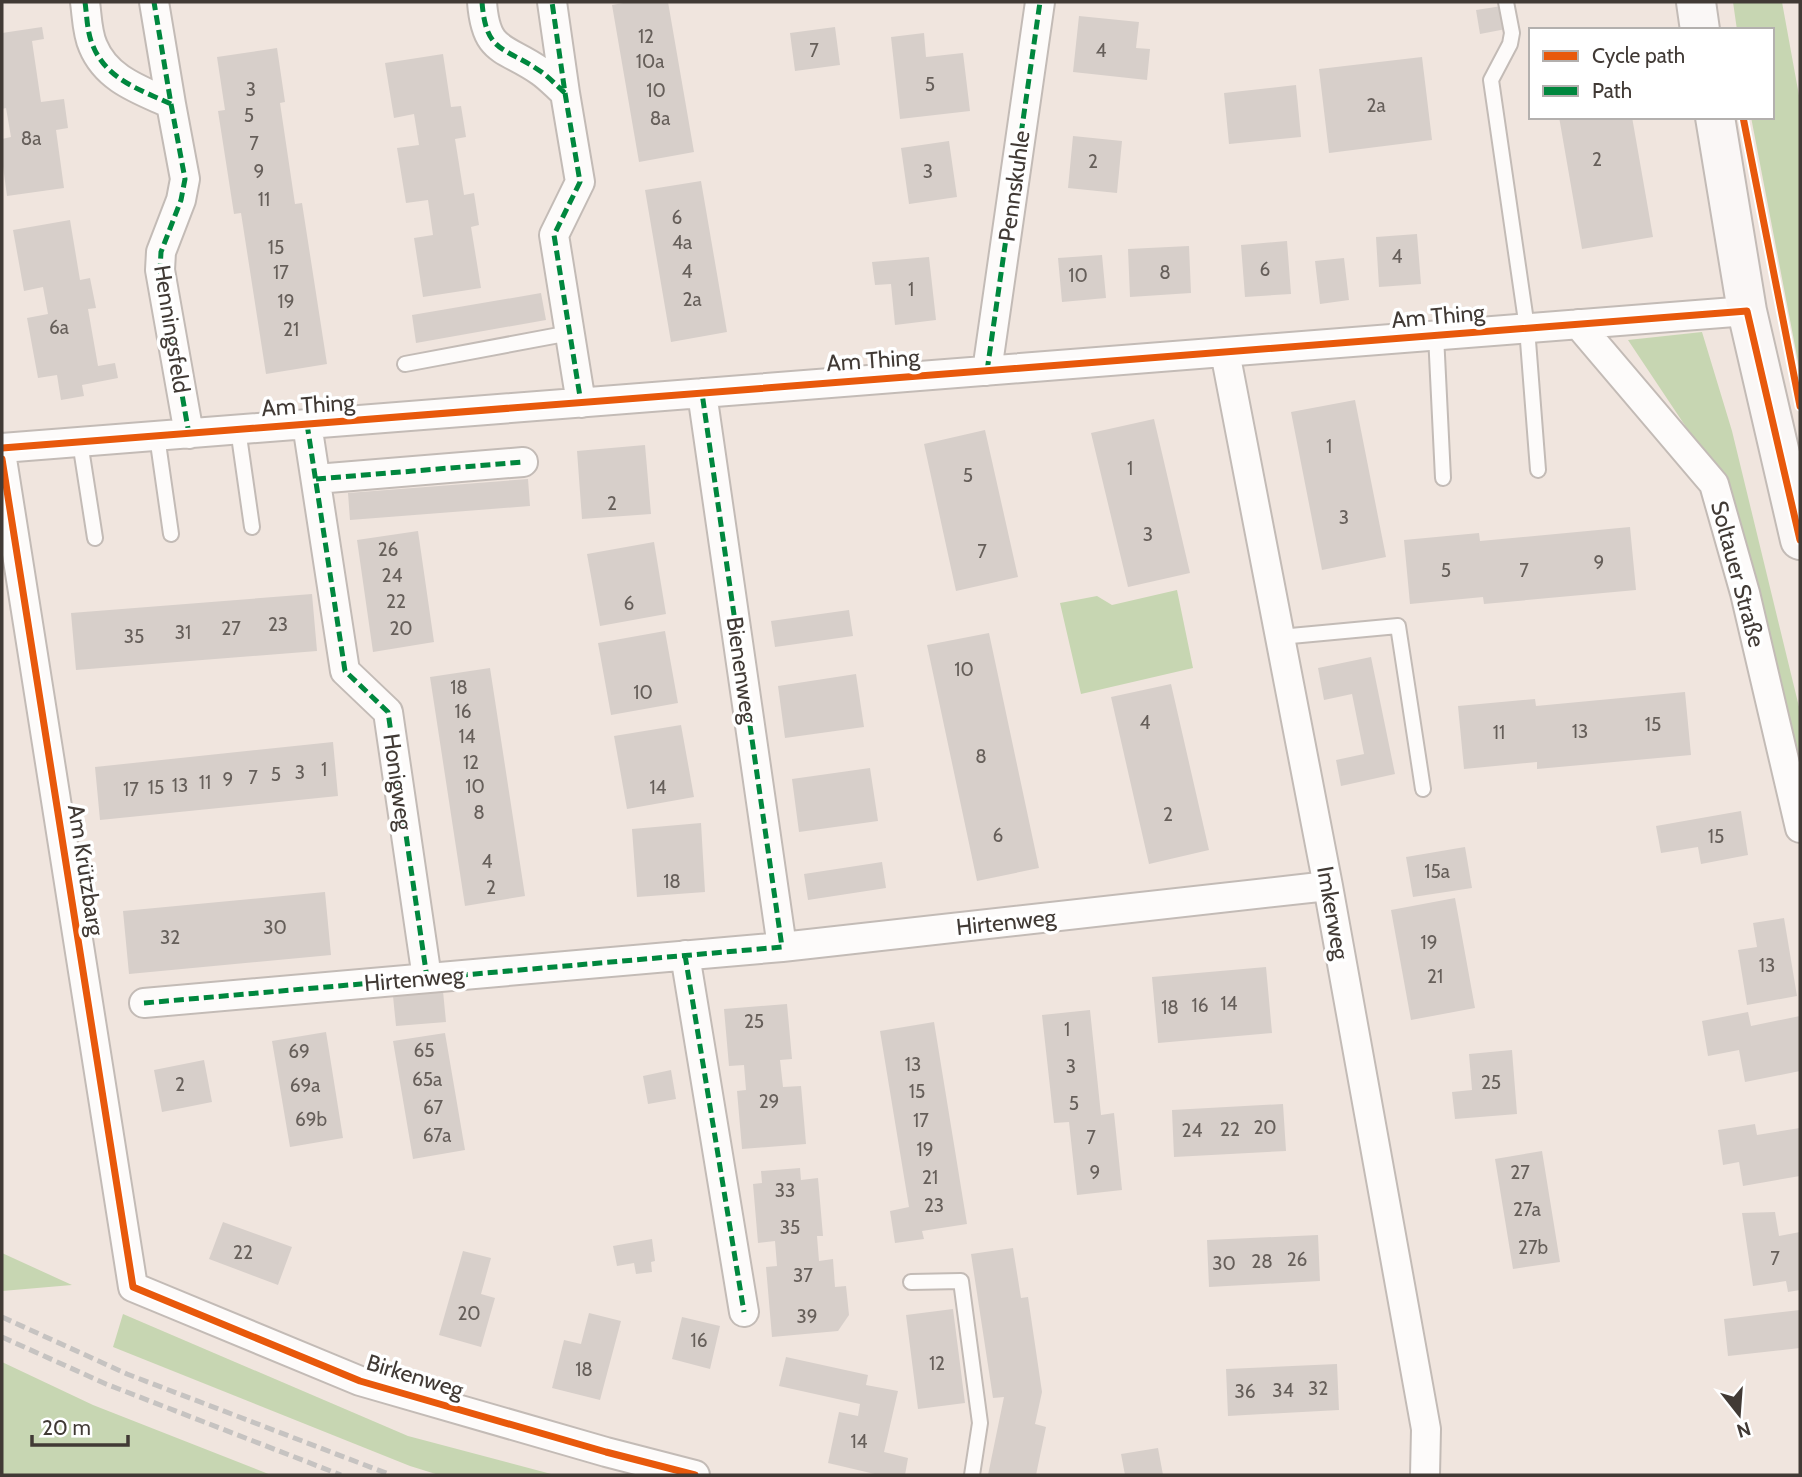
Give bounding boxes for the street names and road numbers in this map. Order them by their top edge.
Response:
street label: Pennskuhle [992,128,1036,243]
street label: Henningsfeld [148,263,196,395]
street label: Am Thing [1390,298,1486,334]
street label: Am Thing [825,343,921,377]
street label: Am Thing [260,388,356,422]
street label: Soltauer Straße [1705,498,1771,650]
street label: Bienenweg [721,615,763,726]
street label: Honigweg [377,732,419,833]
street label: Am Krützbarg [62,802,110,938]
street label: Imkerweg [1311,864,1355,962]
street label: Hirtenweg [955,903,1058,941]
street label: Hirtenweg [363,961,466,997]
street label: Birkenweg [363,1348,467,1404]

